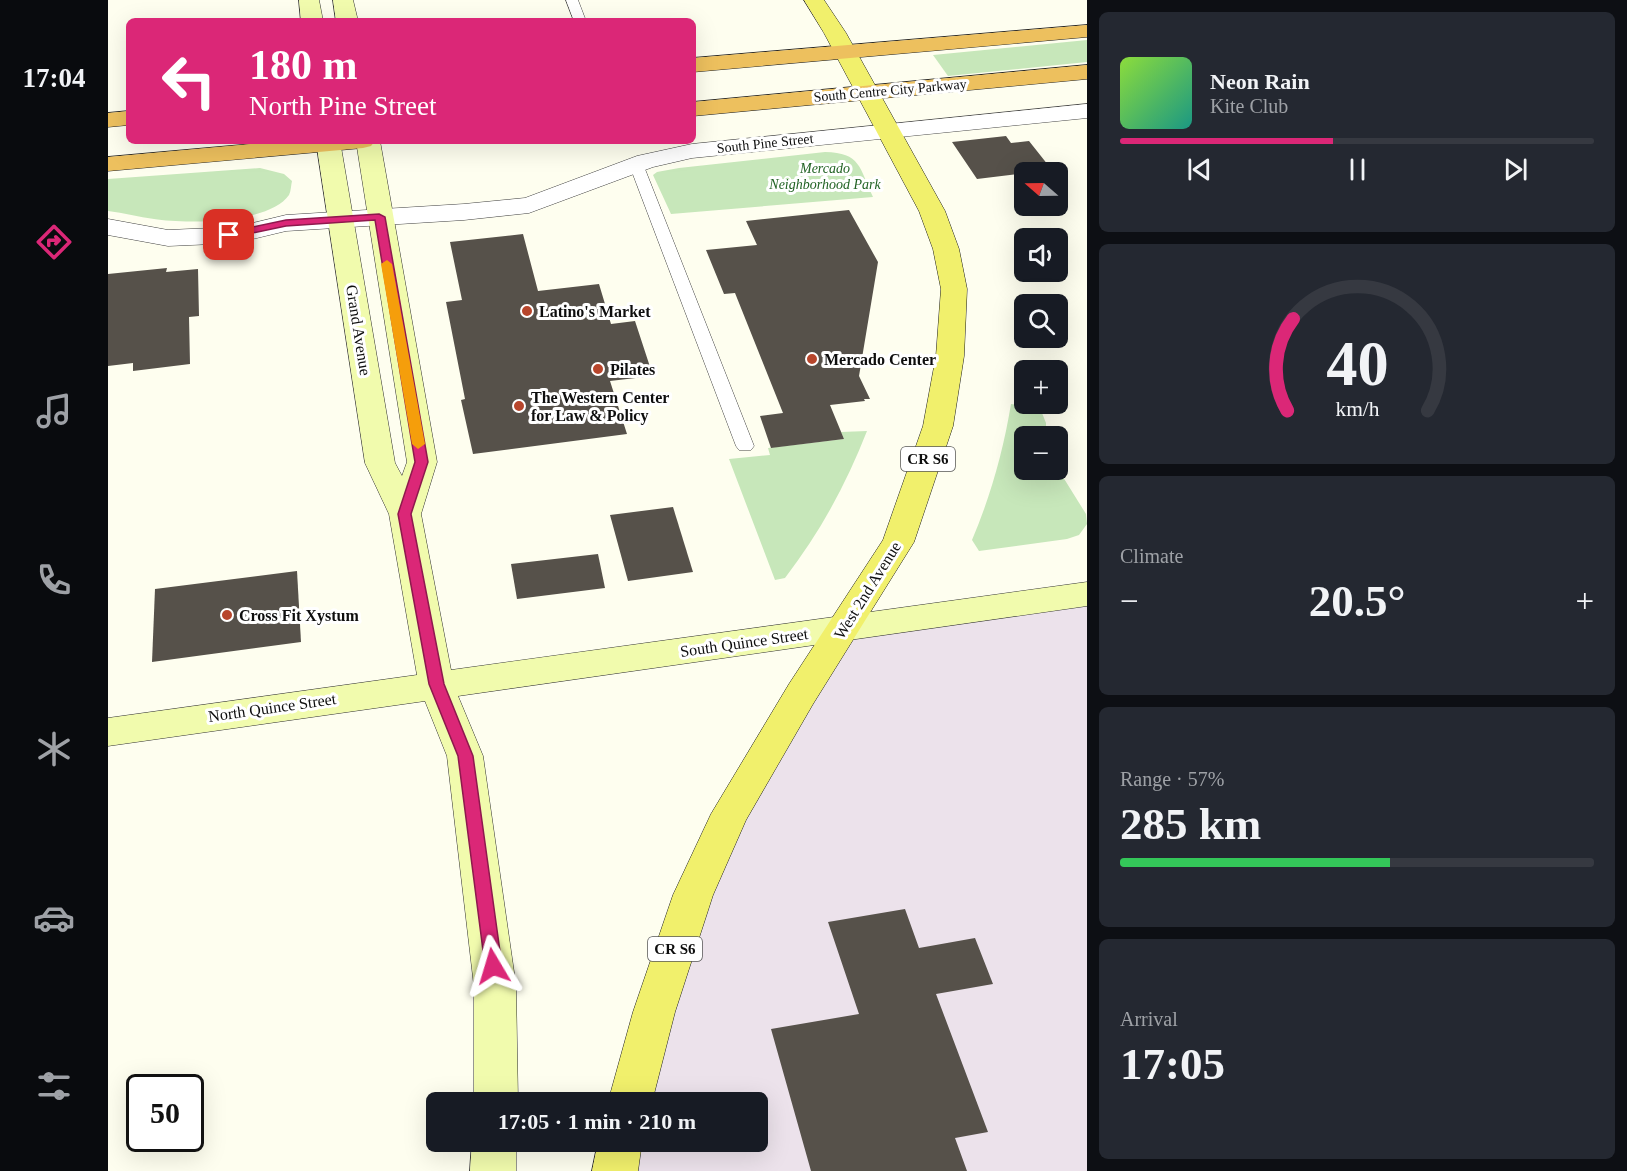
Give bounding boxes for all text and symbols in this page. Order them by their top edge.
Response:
icon: left [150,42,228,120]
text: 180 m [249,42,358,88]
text: 17:04 [23,63,86,93]
text: Neon Rain [1210,69,1310,94]
street label: South Centre City Parkway [813,76,967,105]
text: North Pine Street [249,91,436,121]
text: Kite Club [1210,95,1288,117]
street label: South Pine Street [716,131,814,156]
icon: previous [1183,153,1216,186]
icon: pause [1341,153,1374,186]
icon: next [1499,153,1532,186]
park label: Mercado Neighborhood Park [768,161,881,192]
north arrow [1014,162,1068,216]
map controls [1014,162,1068,480]
pin [203,209,254,260]
icon: arrive [212,218,245,251]
icon: directions [33,221,75,263]
button: sound [1014,228,1068,282]
street label: Grand Avenue [343,283,374,377]
button: search [1014,294,1068,348]
place label: Latino's Market [539,303,651,320]
marker: Latino's Market [520,304,534,318]
text: 40 [1326,329,1388,398]
place label: Mercado Center [824,351,936,368]
marker: Mercado Center [805,352,819,366]
button: + [1014,360,1068,414]
place label: Pilates [610,361,655,378]
marker: Pilates [591,362,605,376]
place label: The Western Center for Law & Policy [531,389,669,425]
icon: music [33,390,75,432]
text: km/h [1335,397,1379,421]
marker: The Western Center for Law & Policy [512,399,526,413]
button: − [1014,426,1068,480]
road number: CR S6 [901,447,955,471]
street label: West 2nd Avenue [831,539,904,642]
text: Climate [1120,545,1183,567]
icon: phone [33,559,75,601]
text: 20.5° [1309,576,1405,626]
text: − [1120,583,1139,619]
text: + [1575,583,1594,619]
place label: Cross Fit Xystum [239,607,359,625]
marker: Cross Fit Xystum [220,608,234,622]
street label: South Quince Street [679,625,810,660]
street label: North Quince Street [207,690,338,725]
icon: climate [33,728,75,770]
text: Range · 57% [1120,768,1224,790]
text: 285 km [1120,799,1261,849]
icon: car [33,897,75,939]
position arrow [461,934,525,998]
road number: CR S6 [648,937,702,961]
text: Arrival [1120,1008,1178,1030]
text: 17:05 [1120,1039,1225,1089]
icon: filters [33,1065,75,1107]
speed limit sign: 50 [126,1074,204,1152]
text: 17:05 · 1 min · 210 m [498,1109,696,1134]

